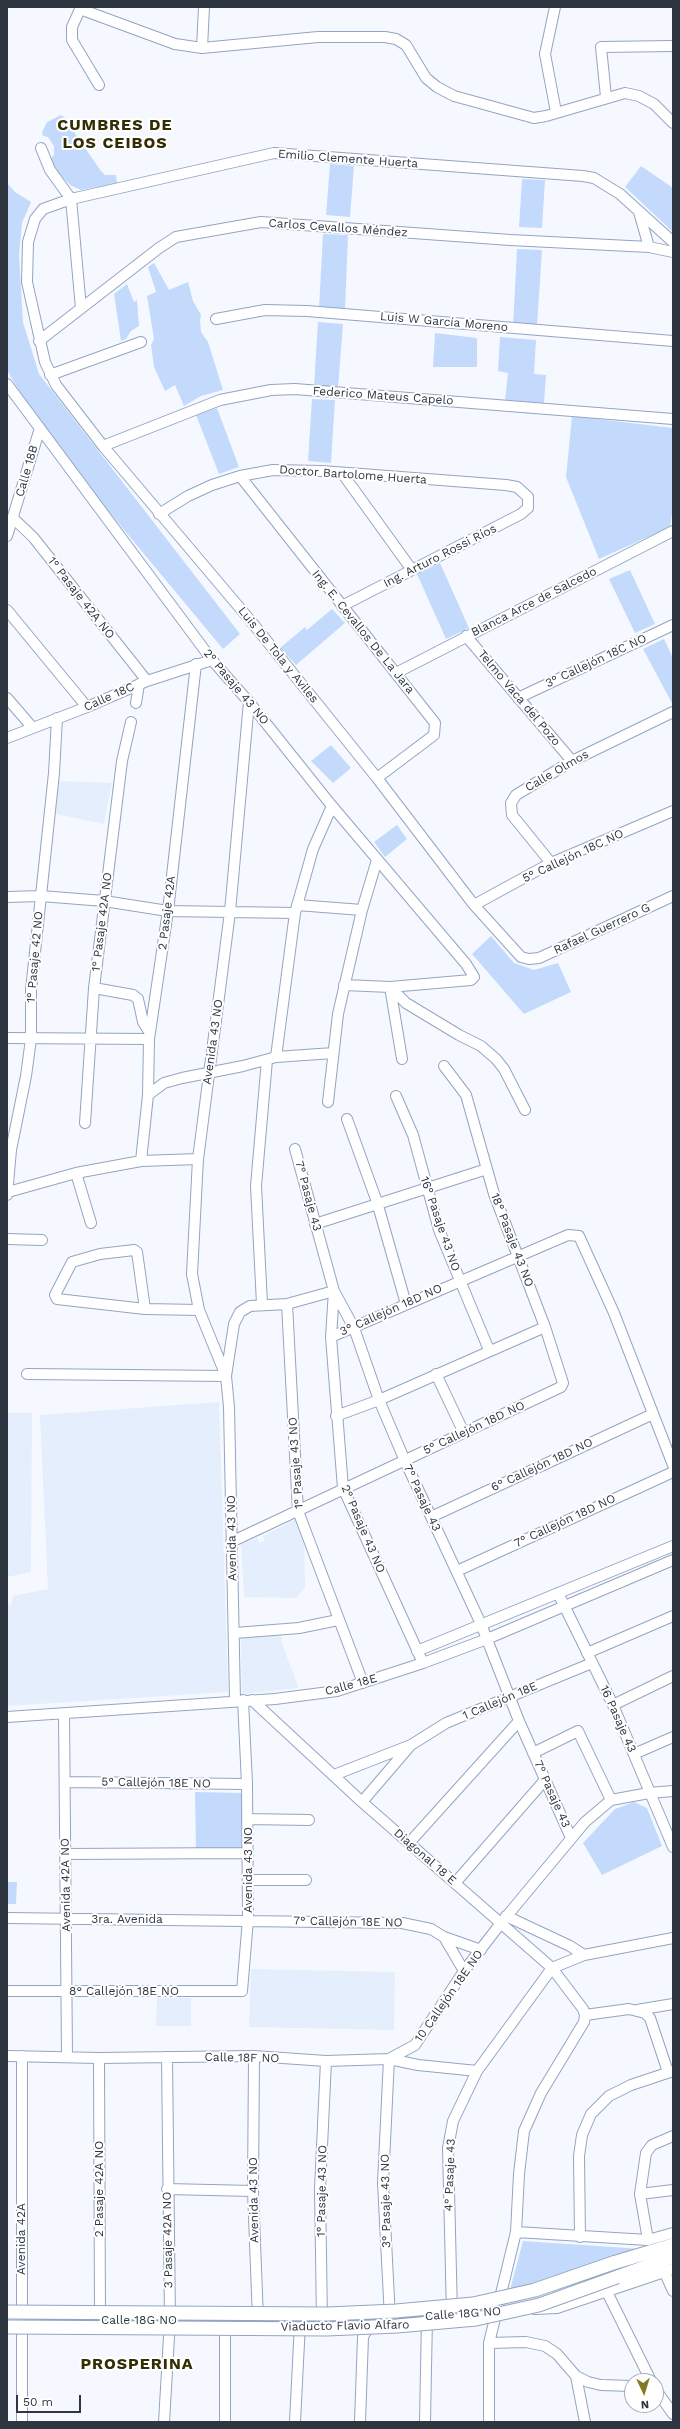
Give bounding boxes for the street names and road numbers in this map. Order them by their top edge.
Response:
street label: Emilio Clemente Huerta [277,147,419,171]
street label: Carlos Cevallos Méndez [268,216,408,240]
street label: Luis W García Moreno [379,309,509,335]
street label: Federico Mateus Capelo [312,384,454,408]
street label: Calle 18B [13,443,41,499]
street label: Doctor Bartolome Huerta [279,463,427,487]
street label: Ing. Arturo Rossi Ríos [381,521,499,591]
street label: 1° Pasaje 42A NO [45,554,117,642]
street label: Blanca Arce de Salcedo [469,564,599,640]
street label: Ing. E. Cevallos De La Jara [309,567,417,697]
street label: Luis De Tola y Aviles [235,604,321,706]
street label: 3° Callejón 18C NO [543,631,649,691]
street label: 2° Pasaje 43 NO [200,646,272,728]
street label: Telmo Vaca del Pozo [475,647,563,749]
street label: Calle 18C [82,680,136,714]
street label: Calle Olmos [523,747,591,795]
street label: 5° Callejón 18C NO [520,826,626,886]
street label: 1° Pasaje 42A NO [89,872,115,972]
street label: 2 Pasaje 42A [155,875,179,951]
street label: Rafael Guerrero G [551,900,653,958]
street label: 1° Pasaje 42 NO [24,911,46,1003]
street label: Avenida 43 NO [200,998,226,1086]
street label: 7° Pasaje 43 [292,1159,324,1233]
street label: 16° Pasaje 43 NO [417,1175,463,1273]
street label: 18° Pasaje 43 NO [487,1191,537,1289]
street label: 3° Callejón 18D NO [338,1281,444,1339]
street label: 5° Callejón 18D NO [421,1398,527,1458]
street label: 1° Pasaje 43 NO [286,1417,306,1509]
street label: 6° Callejón 18D NO [489,1435,595,1495]
street label: 7° Pasaje 43 [400,1462,444,1534]
street label: 2° Pasaje 43 NO [338,1483,388,1575]
street label: 7° Callejón 18D NO [512,1491,618,1551]
street label: Avenida 43 NO [224,1495,240,1581]
street label: Calle 18E [323,1671,379,1699]
street label: 1 Callejón 18E [461,1679,539,1723]
street label: 16 Pasaje 43 [597,1683,639,1755]
street label: 7° Pasaje 43 [531,1758,573,1830]
street label: 5° Callejón 18E NO [101,1775,211,1791]
street label: Diagonal 18 E [391,1826,459,1888]
street label: Avenida 43 NO [241,1827,255,1913]
street label: Avenida 42A NO [58,1838,74,1932]
street label: 3ra. Avenida [91,1912,163,1926]
street label: 7° Callejón 18E NO [293,1914,403,1930]
street label: 10 Callejón 18E NO [412,1947,486,2045]
street label: 8° Callejón 18E NO [69,1984,179,1998]
street label: Calle 18F NO [205,2050,279,2066]
street label: 4° Pasaje 43 [442,2138,458,2212]
street label: 2 Pasaje 42A NO [92,2141,106,2237]
street label: 1° Pasaje 43 NO [314,2145,330,2237]
street label: 3° Pasaje 43 NO [378,2154,394,2248]
street label: Avenida 43 NO [246,2157,262,2243]
street label: 3 Pasaje 42A NO [160,2192,176,2288]
street label: Avenida 42A [14,2203,28,2275]
street label: Calle 18G NO [425,2304,501,2324]
street label: Calle 18G NO [101,2313,177,2327]
street label: Viaducto Flavio Alfaro [281,2318,409,2334]

